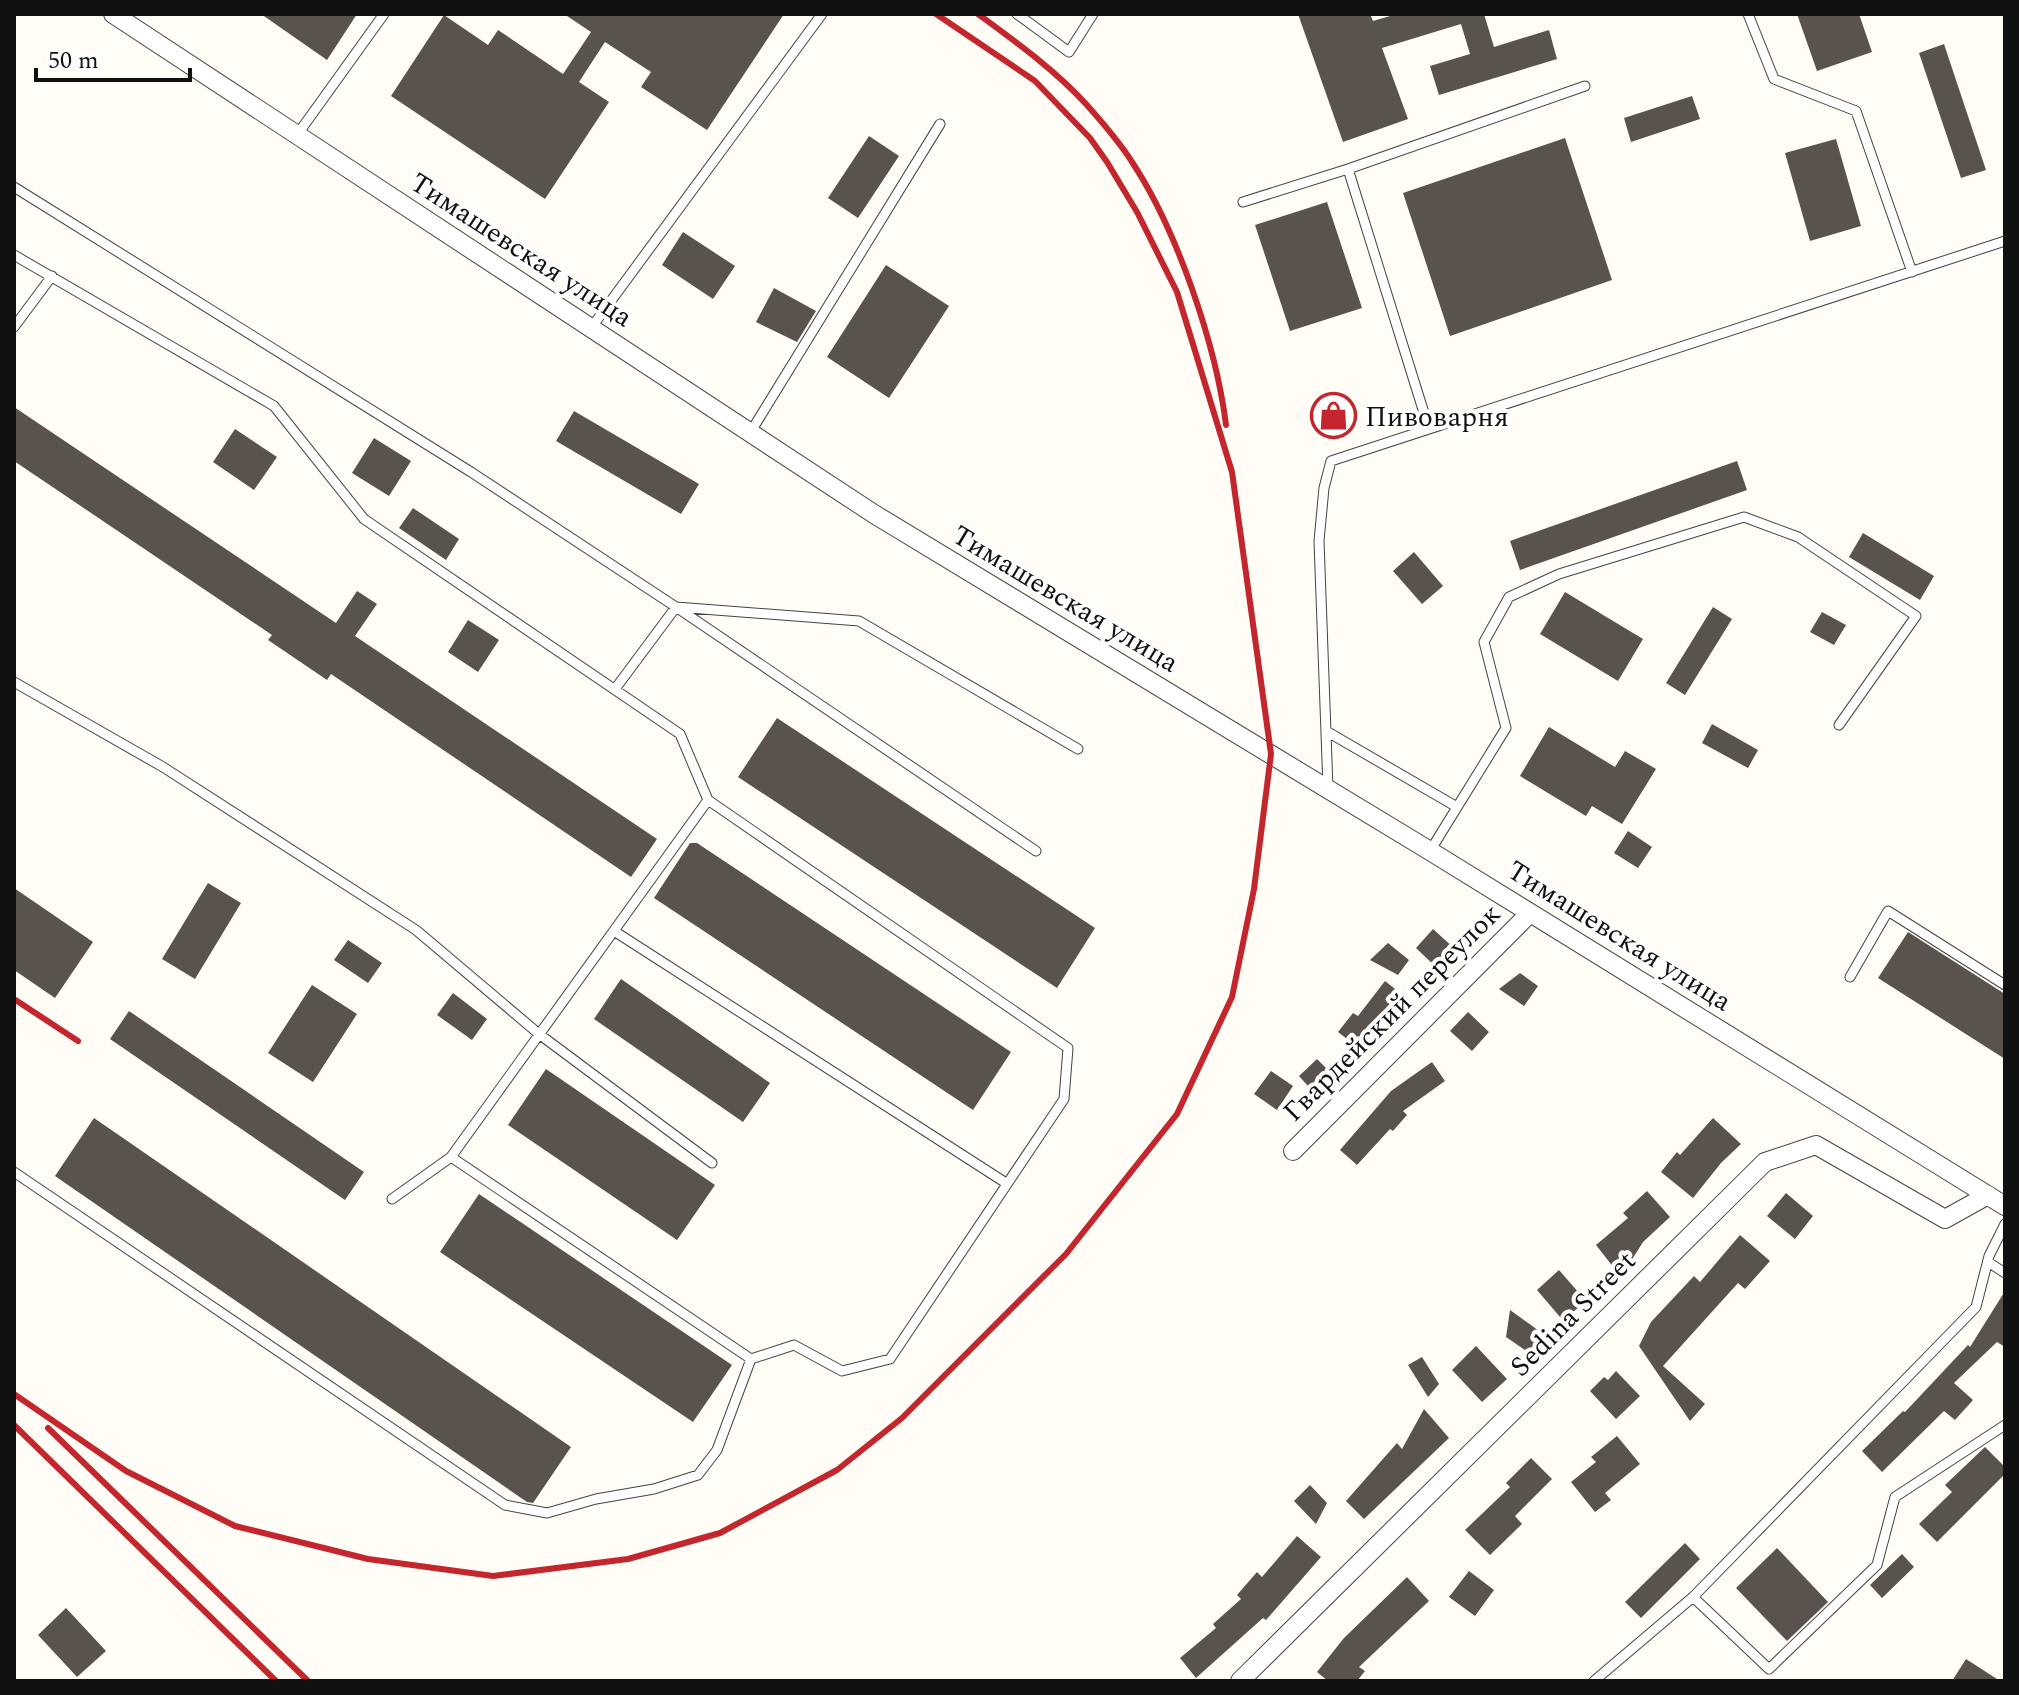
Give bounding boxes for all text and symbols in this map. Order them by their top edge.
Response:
scale bar [36,32,190,82]
text: 50 m [48,43,99,79]
street label: Тимашевская улица [401,162,641,339]
shop icon: Пивоварня [1310,392,1358,440]
place label: Пивоварня [1365,396,1509,439]
street label: Тимашевская улица [944,514,1187,684]
street label: Тимашевская улица [1498,850,1740,1023]
street label: Гвардейский переулок [1273,894,1511,1132]
street label: Sedina Street [1500,1241,1646,1387]

